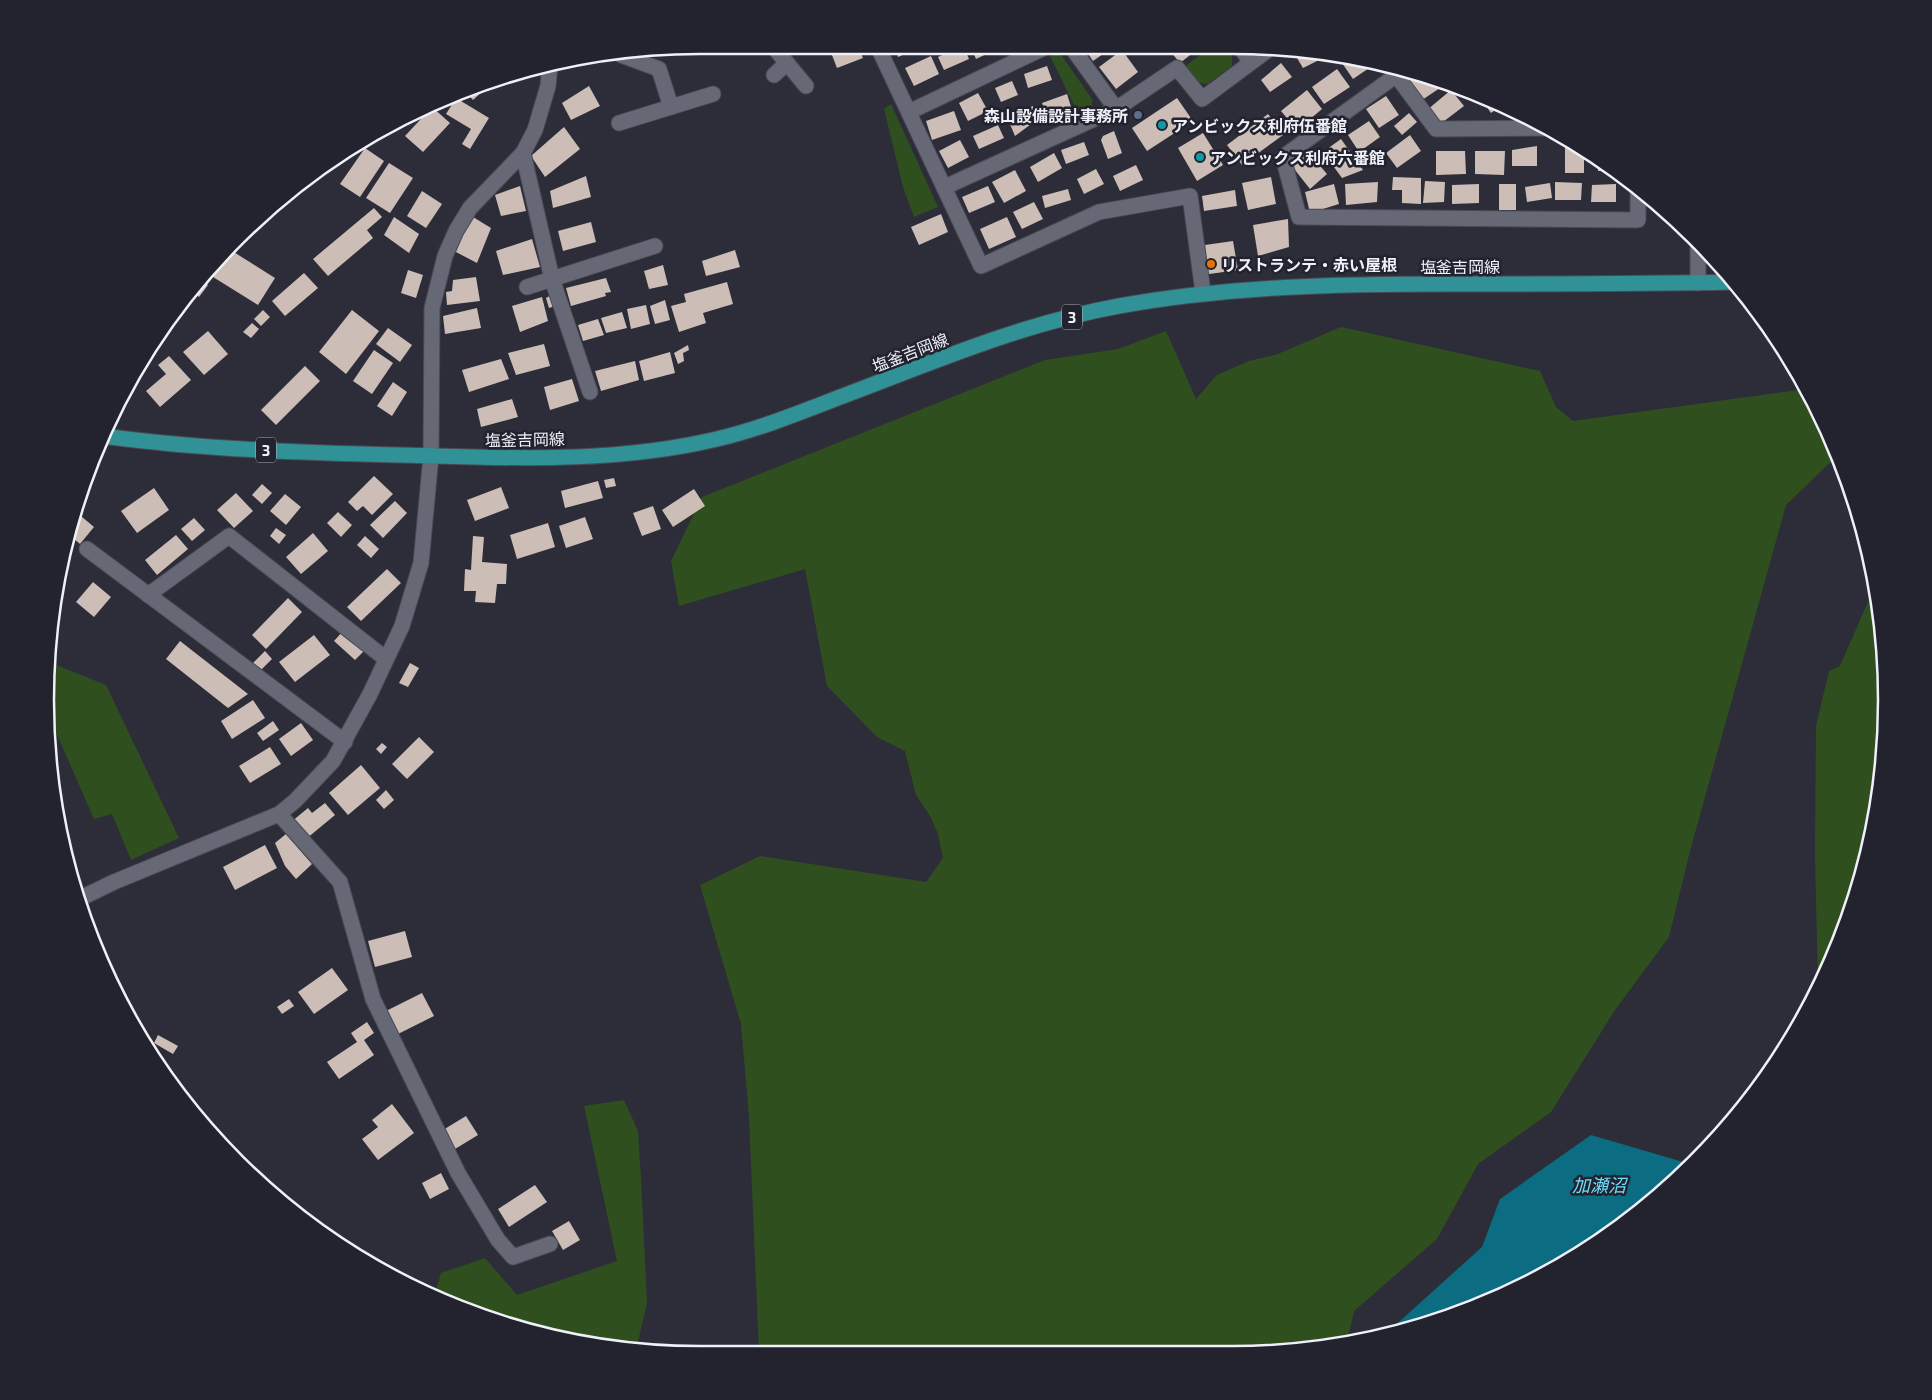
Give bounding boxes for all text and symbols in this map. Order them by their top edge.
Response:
place label: 森山設備設計事務所 [984,106,1128,125]
marker: 森山設備設計事務所 [1132,109,1144,121]
place label: アンビックス利府伍番館 [1172,116,1347,135]
marker: アンビックス利府伍番館 [1156,119,1168,131]
place label: アンビックス利府六番館 [1210,148,1385,167]
marker: アンビックス利府六番館 [1194,151,1206,163]
place label: リストランテ・赤い屋根 [1221,255,1397,274]
street label: 塩釜吉岡線 [1420,257,1500,276]
marker: リストランテ・赤い屋根 [1205,258,1217,270]
road number: 3 [1062,304,1082,330]
street label: 塩釜吉岡線 [869,329,951,375]
street label: 塩釜吉岡線 [485,429,565,449]
road number: 3 [256,438,276,462]
water label: 加瀬沼 [1572,1174,1629,1196]

